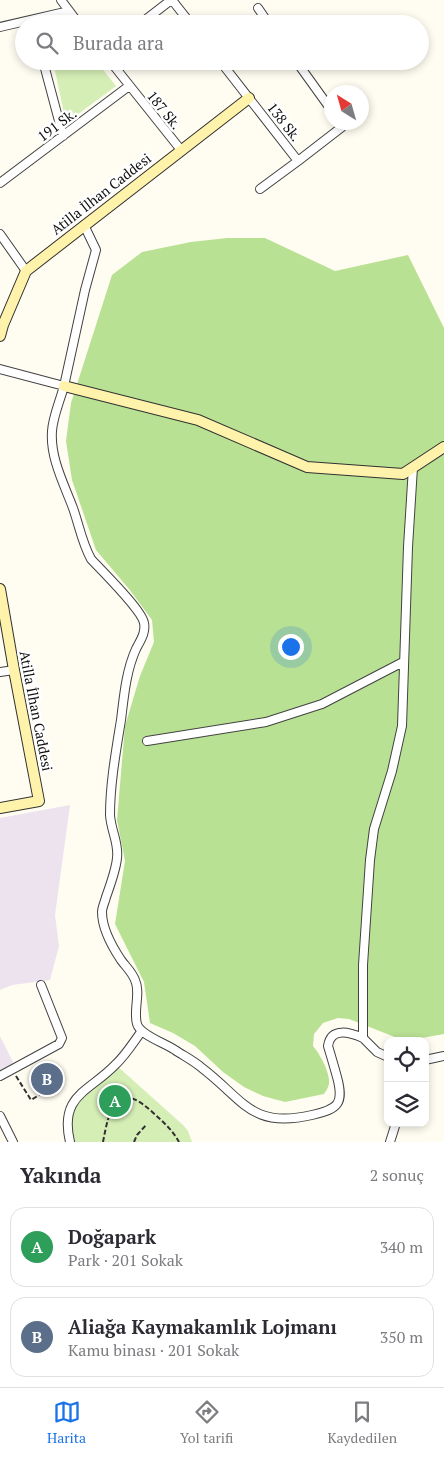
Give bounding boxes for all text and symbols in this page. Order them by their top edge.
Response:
search box [15,15,429,70]
icon: search [33,29,61,57]
text: Burada ara [73,30,164,55]
north arrow [324,85,369,130]
street label: 187 Sk. [143,86,186,133]
street label: 138 Sk. [263,98,306,145]
street label: 191 Sk. [33,104,80,146]
street label: Atilla İlhan Caddesi [47,148,155,239]
your location [278,634,304,660]
street label: Atilla İlhan Caddesi [15,649,57,773]
map controls [384,1037,429,1127]
button: locate [384,1037,429,1082]
pin: B [31,1060,63,1098]
pin: A [99,1082,131,1120]
button: layers [384,1082,429,1127]
text: Yakında [20,1161,101,1189]
text: 2 sonuç [370,1164,424,1186]
text: Doğapark [68,1224,156,1249]
text: A [31,1236,43,1258]
text: 340 m [380,1236,423,1258]
text: Park · 201 Sokak [68,1249,183,1271]
text: Aliağa Kaymakamlık Lojmanı [68,1314,337,1339]
text: B [32,1326,42,1348]
text: 350 m [380,1326,423,1348]
text: Kamu binası · 201 Sokak [68,1339,239,1361]
tab: Harita [47,1398,86,1447]
tab: Yol tarifi [180,1398,233,1447]
tab: Kaydedilen [327,1398,397,1447]

